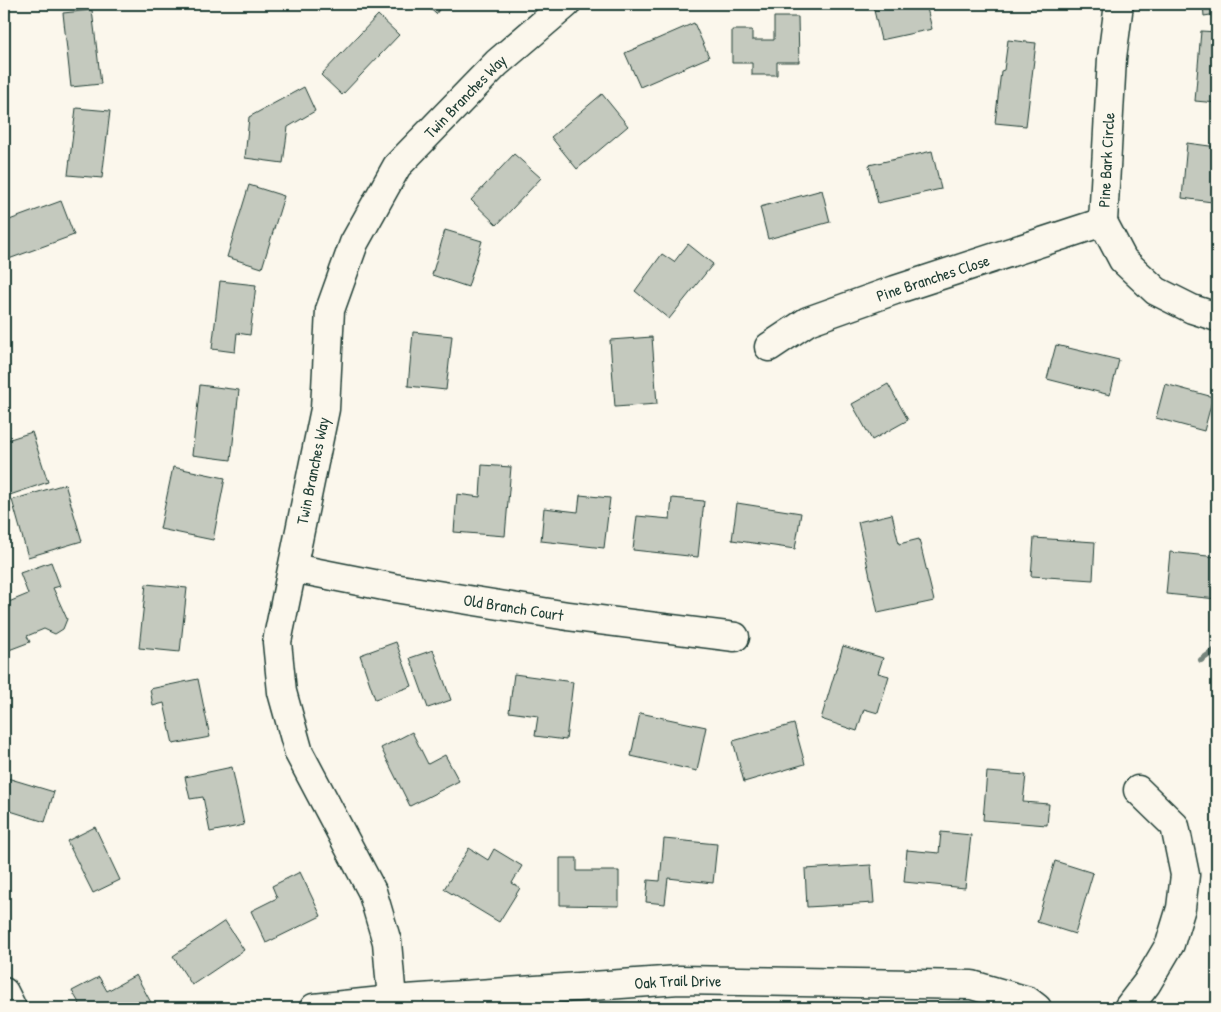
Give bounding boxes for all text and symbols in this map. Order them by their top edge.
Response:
street label: Twin Branches Way [419,49,511,143]
street label: Pine Bark Circle [1093,111,1119,208]
street label: Pine Branches Close [873,249,993,307]
street label: Twin Branches Way [290,415,334,526]
street label: Old Branch Court [462,588,566,626]
street label: Oak Trail Drive [634,969,722,994]

